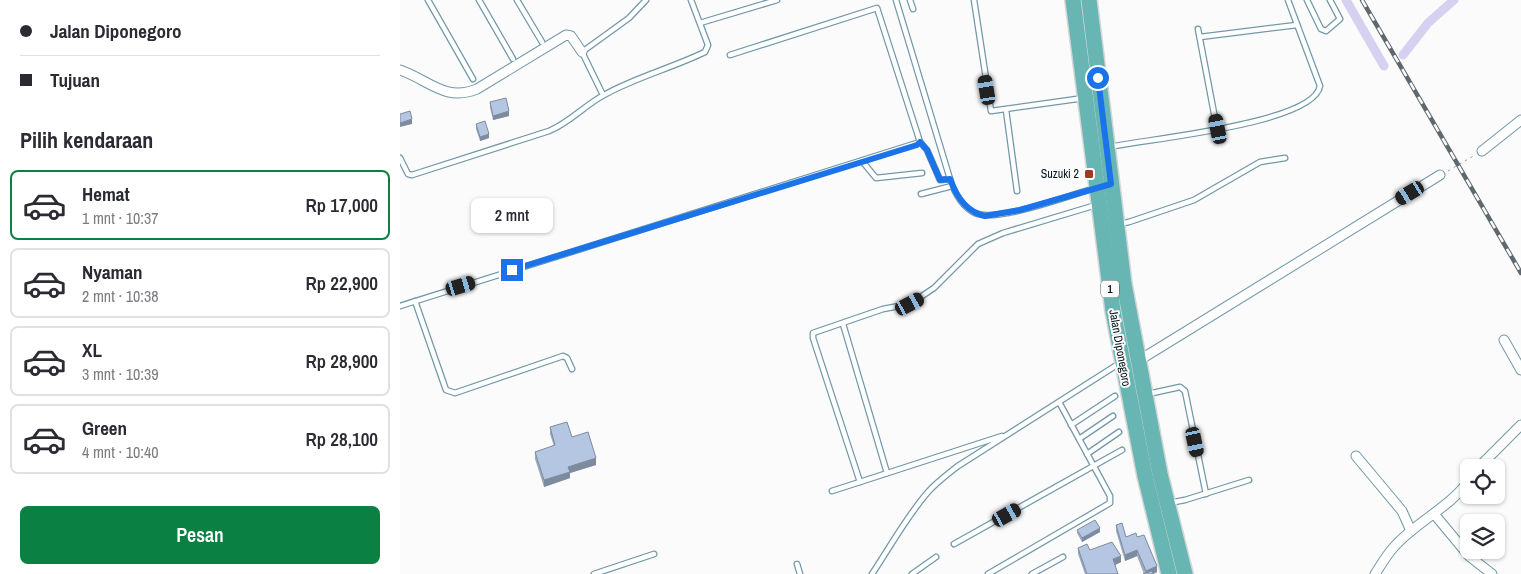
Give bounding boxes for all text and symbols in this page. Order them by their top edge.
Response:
text: Jalan Diponegoro [50,18,182,44]
text: Tujuan [50,67,100,93]
route start [1087,67,1109,89]
car [977,74,996,106]
car [1207,113,1228,145]
text: Pilih kendaraan [20,125,153,155]
place label: Suzuki 2 [1041,166,1079,182]
marker: Suzuki 2 [1083,168,1095,180]
car [1393,179,1426,207]
text: Hemat [82,181,130,207]
icon: car [22,183,67,228]
text: Rp 17,000 [306,192,378,218]
callout: 2 mnt [471,198,553,232]
text: 2 mnt [495,204,529,226]
text: 1 mnt · 10:37 [82,207,159,229]
text: Nyaman [82,259,143,285]
route end [501,259,523,281]
icon: car [22,261,67,306]
text: Rp 22,900 [306,270,378,296]
car [444,274,477,298]
road number: 1 [1101,280,1119,298]
text: 2 mnt · 10:38 [82,285,159,307]
car [893,290,926,318]
street label: Jalan Diponegoro [1105,308,1135,388]
text: XL [82,337,102,363]
icon: car [22,339,67,384]
text: Rp 28,900 [306,348,378,374]
text: 3 mnt · 10:39 [82,363,159,385]
text: Green [82,415,127,441]
icon: car [22,417,67,462]
text: Rp 28,100 [306,426,378,452]
car [1184,426,1205,458]
text: 4 mnt · 10:40 [82,441,159,463]
map controls [1460,459,1505,559]
button: locate [1460,459,1505,504]
car [990,501,1023,529]
button: Pesan [20,506,380,564]
button: layers [1460,514,1505,559]

